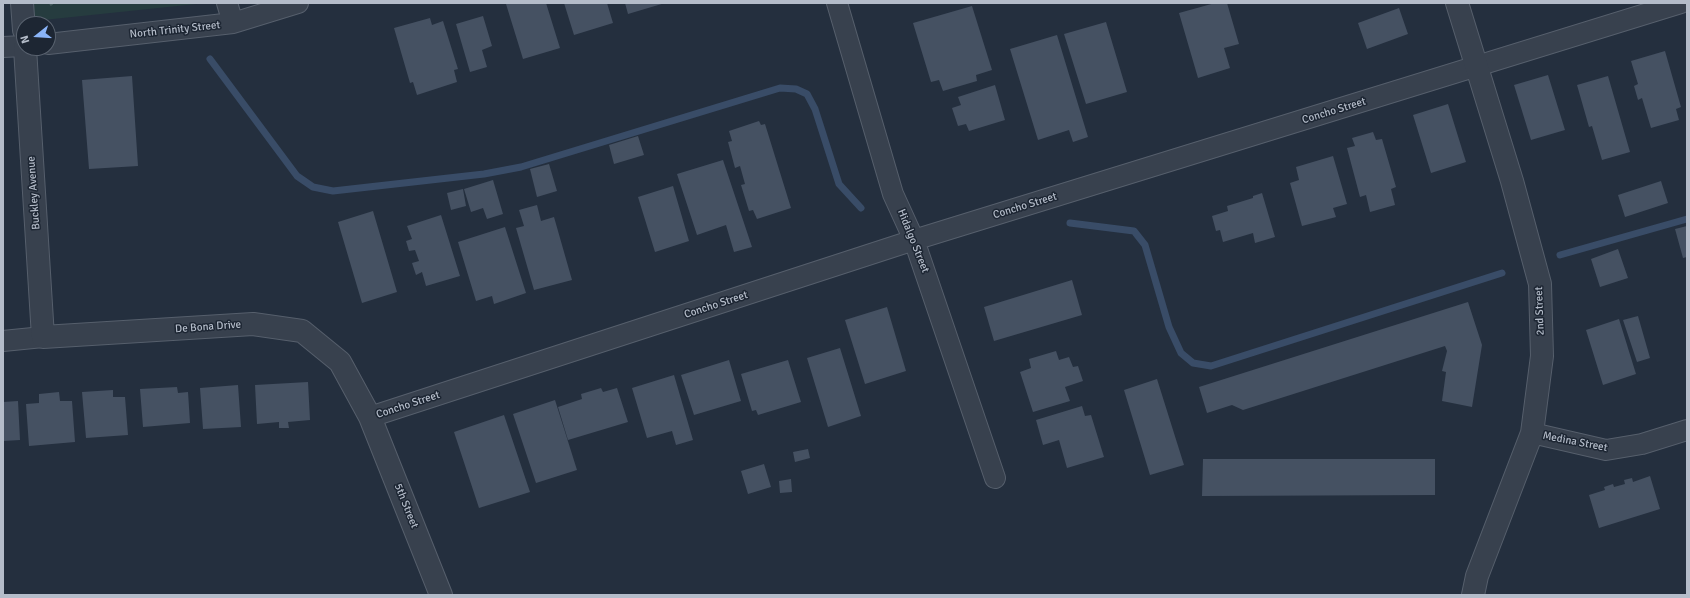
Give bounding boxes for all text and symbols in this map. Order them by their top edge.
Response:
north arrow [16,16,56,56]
street label: North Trinity Street [129,19,221,41]
text: N [18,34,32,45]
street label: Concho Street [1300,95,1368,127]
street label: Buckley Avenue [25,156,43,230]
street label: Concho Street [991,190,1059,222]
street label: Hidalgo Street [894,207,932,275]
street label: 2nd Street [1533,286,1547,336]
street label: Concho Street [682,288,750,322]
street label: De Bona Drive [175,318,241,336]
street label: Concho Street [374,388,442,422]
street label: Medina Street [1541,429,1609,455]
street label: 5th Street [391,482,421,530]

